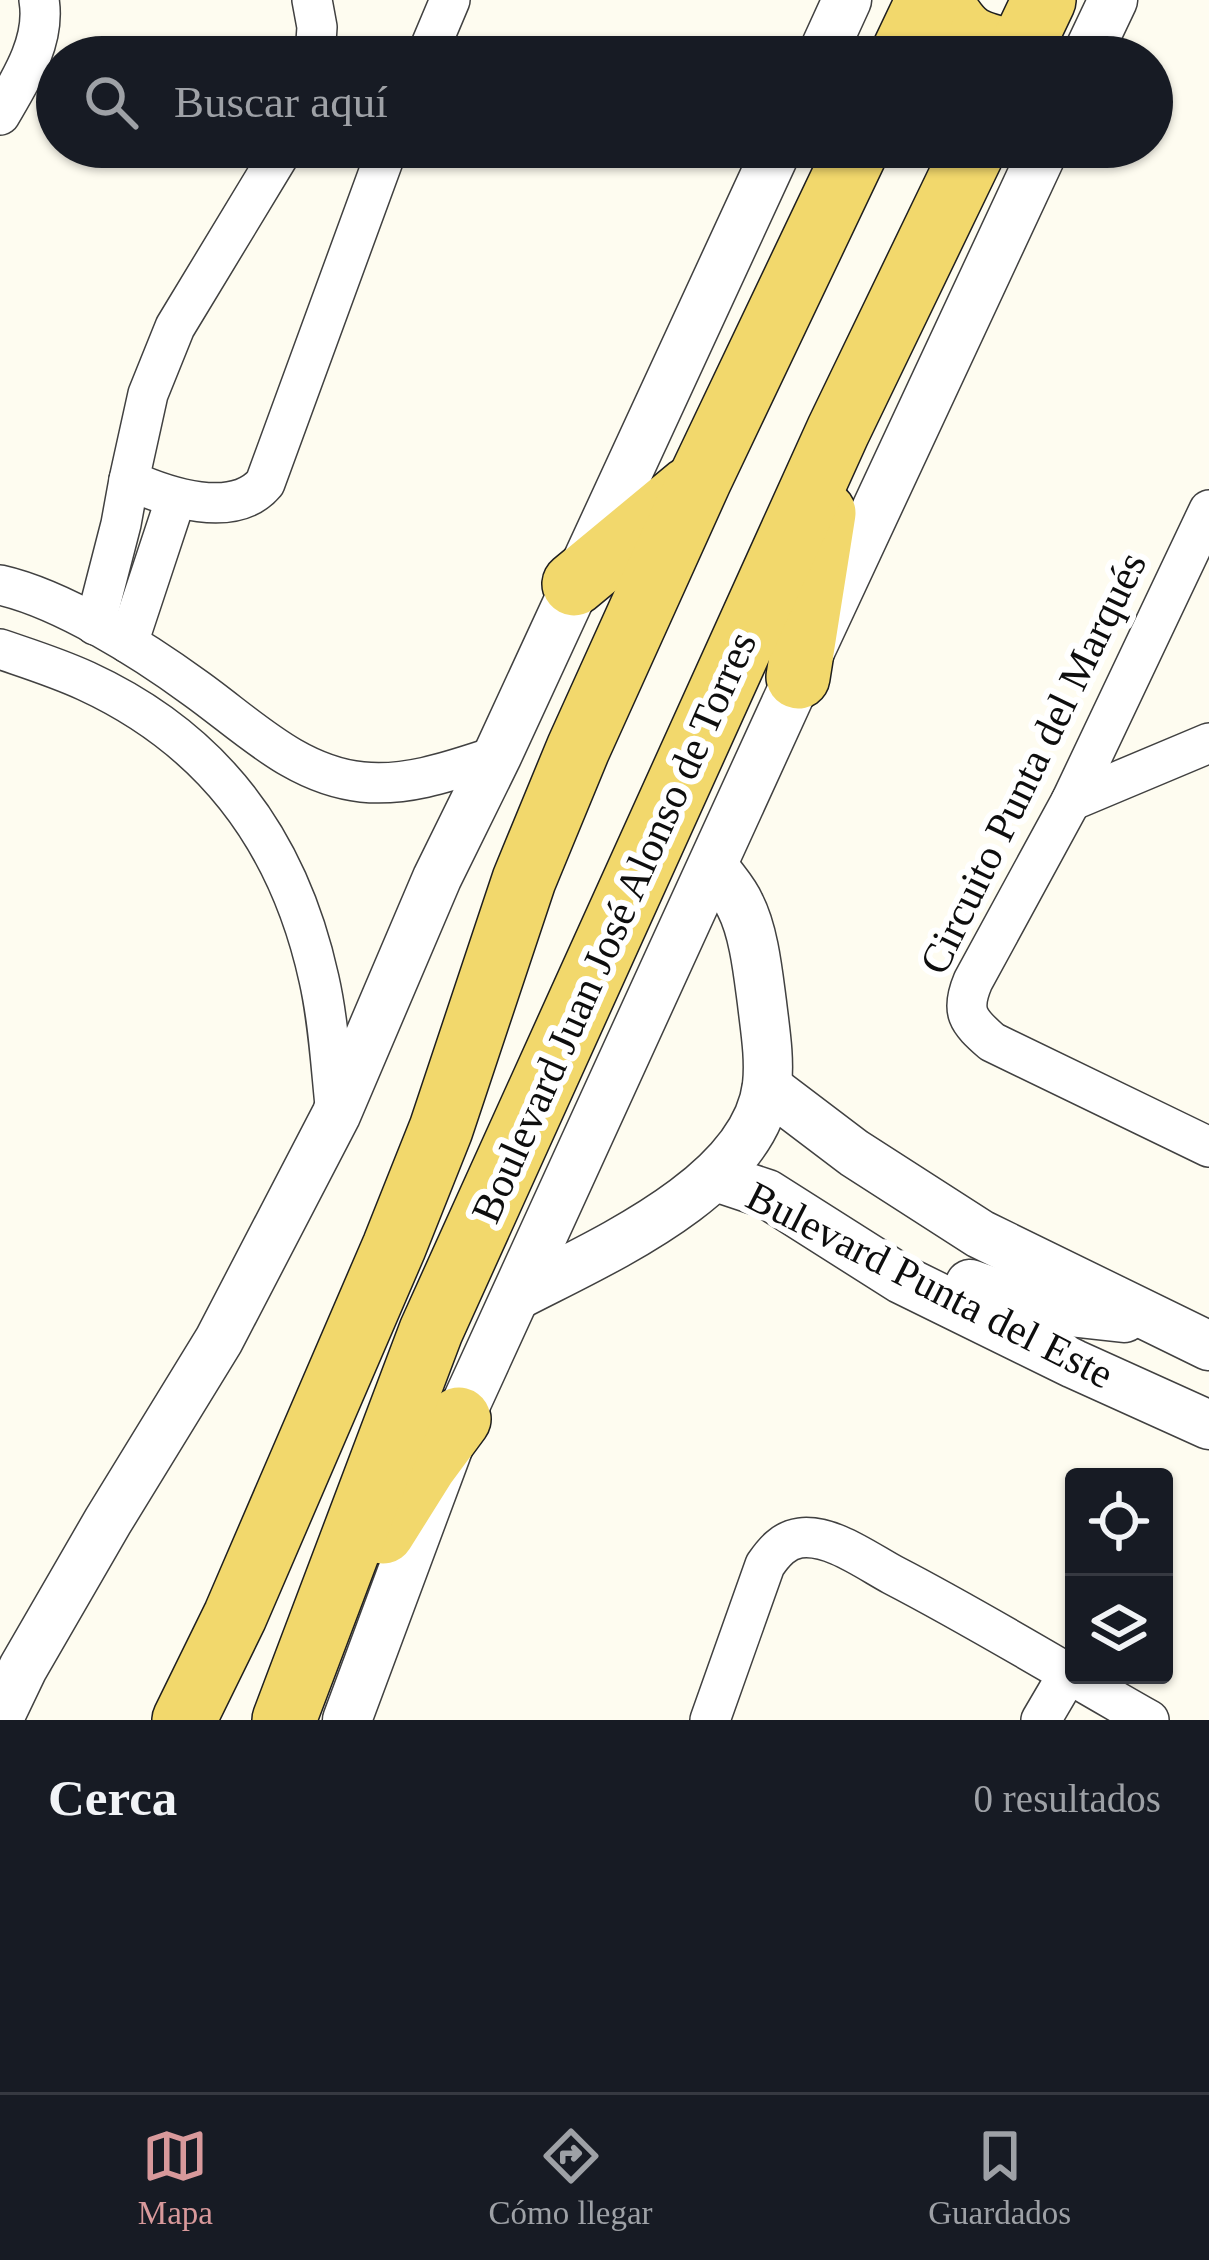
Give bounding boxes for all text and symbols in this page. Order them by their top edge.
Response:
search box [36,36,1173,168]
icon: search [78,69,144,135]
text: Buscar aquí [174,77,388,127]
street label: Circuito Punta del Marqués [911,545,1155,981]
street label: Boulevard Juan José Alonso de Torres [463,625,765,1229]
street label: Bulevard Punta del Este [739,1173,1121,1397]
map controls [1065,1468,1173,1684]
button: locate [1065,1468,1173,1576]
button: layers [1065,1576,1173,1684]
text: Cerca [48,1770,177,1826]
text: 0 resultados [974,1777,1161,1820]
tab: Mapa [138,2123,213,2232]
tab: Cómo llegar [489,2123,653,2232]
tab: Guardados [928,2123,1071,2232]

